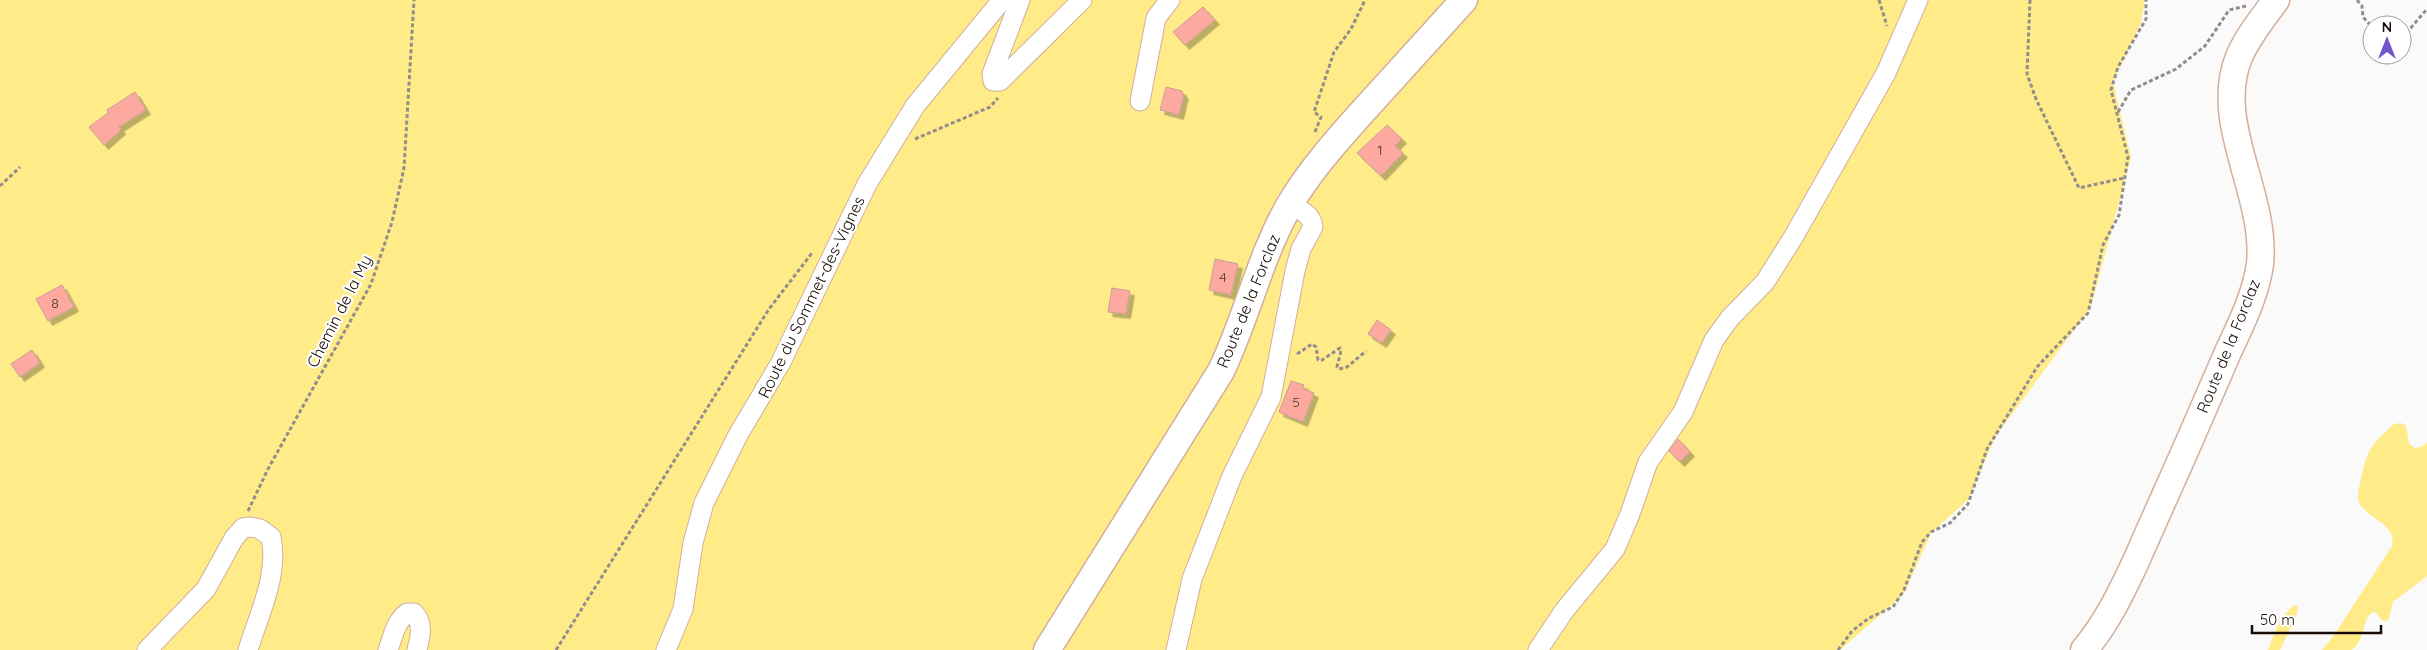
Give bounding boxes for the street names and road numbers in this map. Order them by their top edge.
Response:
street label: Route du Sommet-des-Vignes [753,193,869,401]
street label: Route de la Forclaz [1212,231,1284,371]
street label: Chemin de la My [302,251,376,371]
street label: Route de la Forclaz [2192,276,2264,416]

